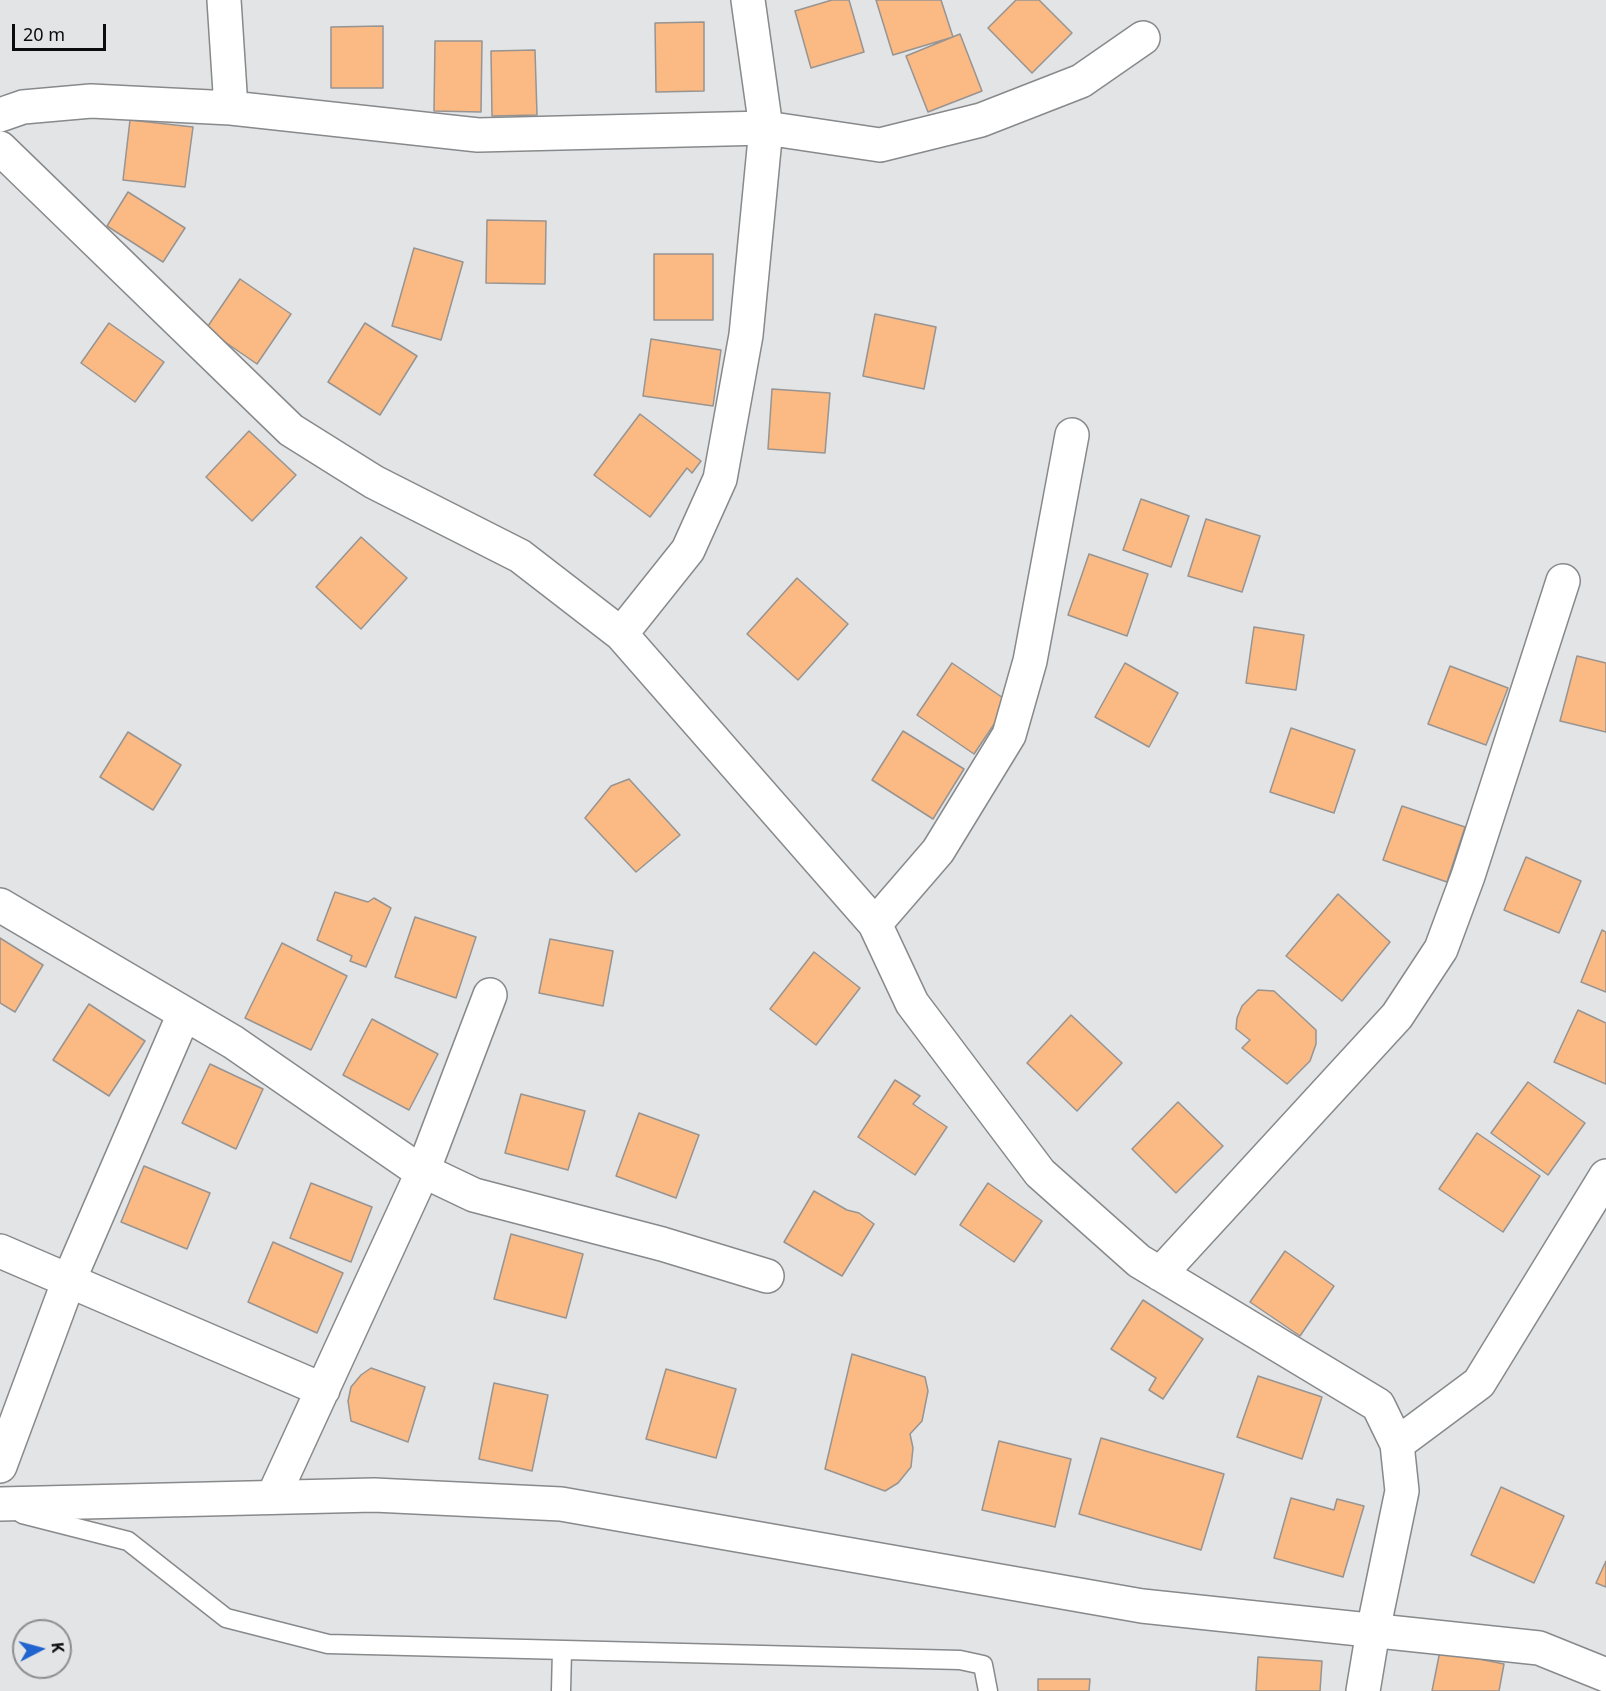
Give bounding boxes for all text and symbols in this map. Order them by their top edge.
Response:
scale bar [15,12,110,50]
text: 20 m [23,22,65,46]
north arrow [12,1619,72,1679]
text: K [46,1641,69,1654]

